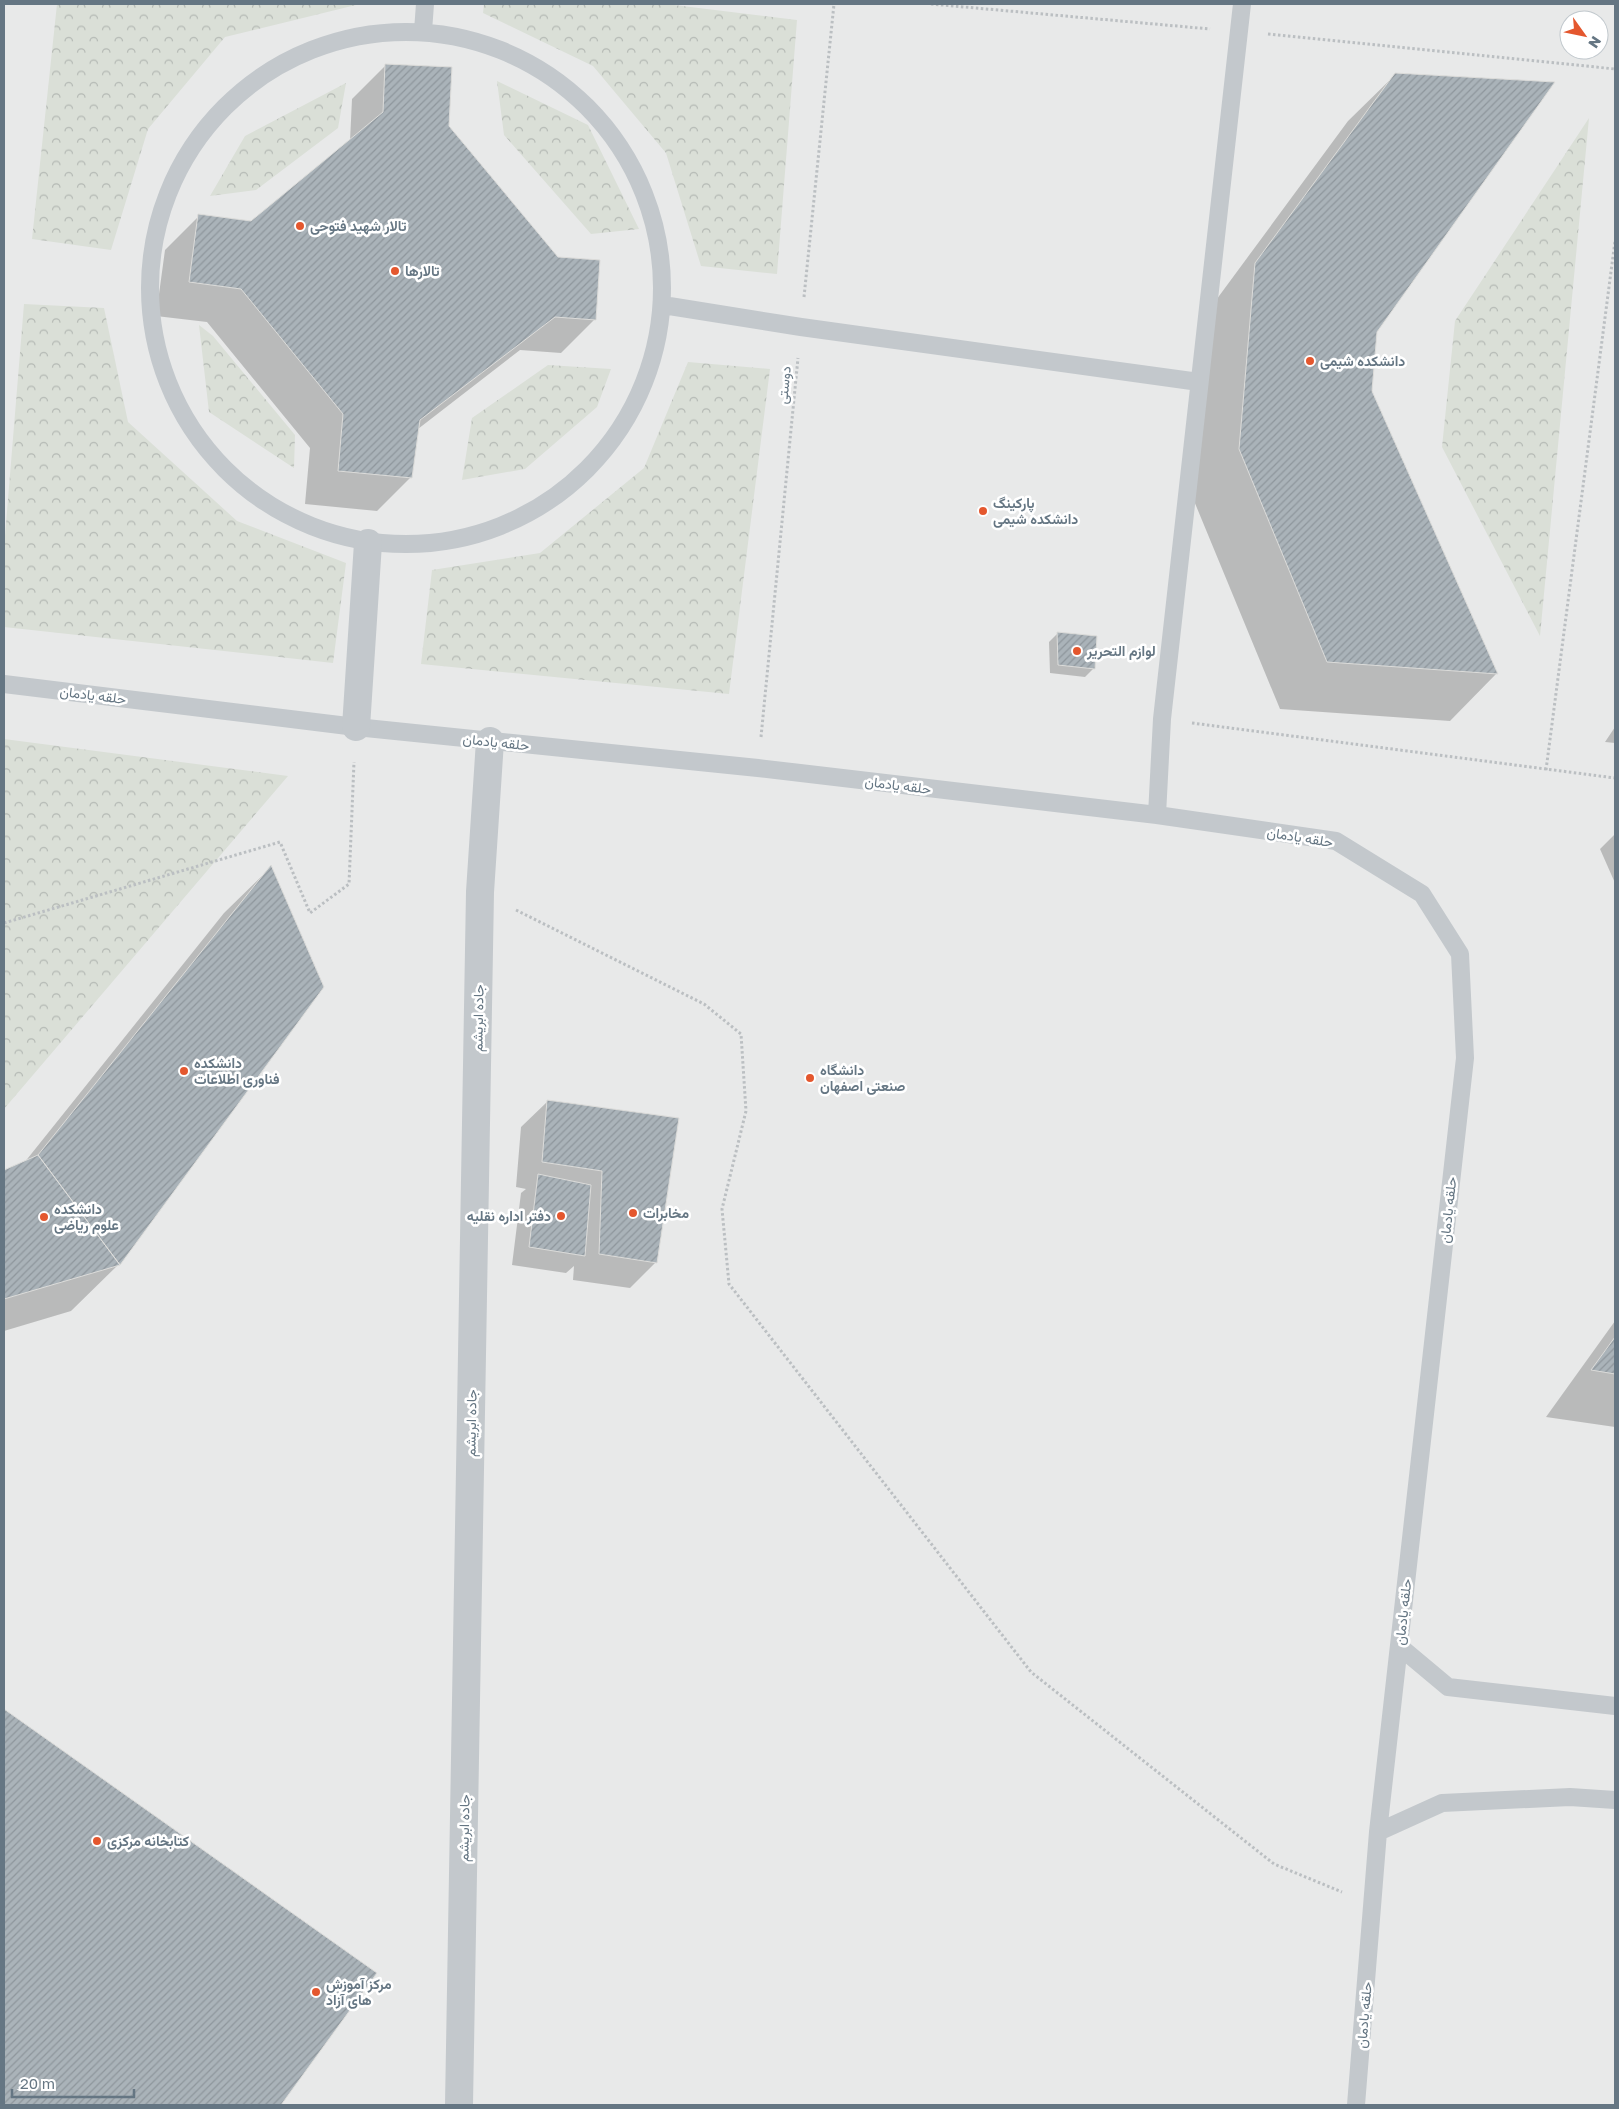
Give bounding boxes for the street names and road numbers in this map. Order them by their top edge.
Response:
street label: دوستی [773,365,795,405]
street label: حلقه یادمان [59,682,127,708]
street label: حلقه یادمان [462,730,530,754]
street label: حلقه یادمان [864,772,932,798]
street label: حلقه یادمان [1266,823,1334,851]
street label: جاده ابریشم [468,984,488,1052]
street label: حلقه یادمان [1436,1176,1460,1244]
street label: جاده ابریشم [461,1389,481,1457]
street label: حلقه یادمان [1391,1578,1415,1646]
street label: جاده ابریشم [454,1794,474,1862]
street label: حلقه یادمان [1352,1981,1376,2049]

